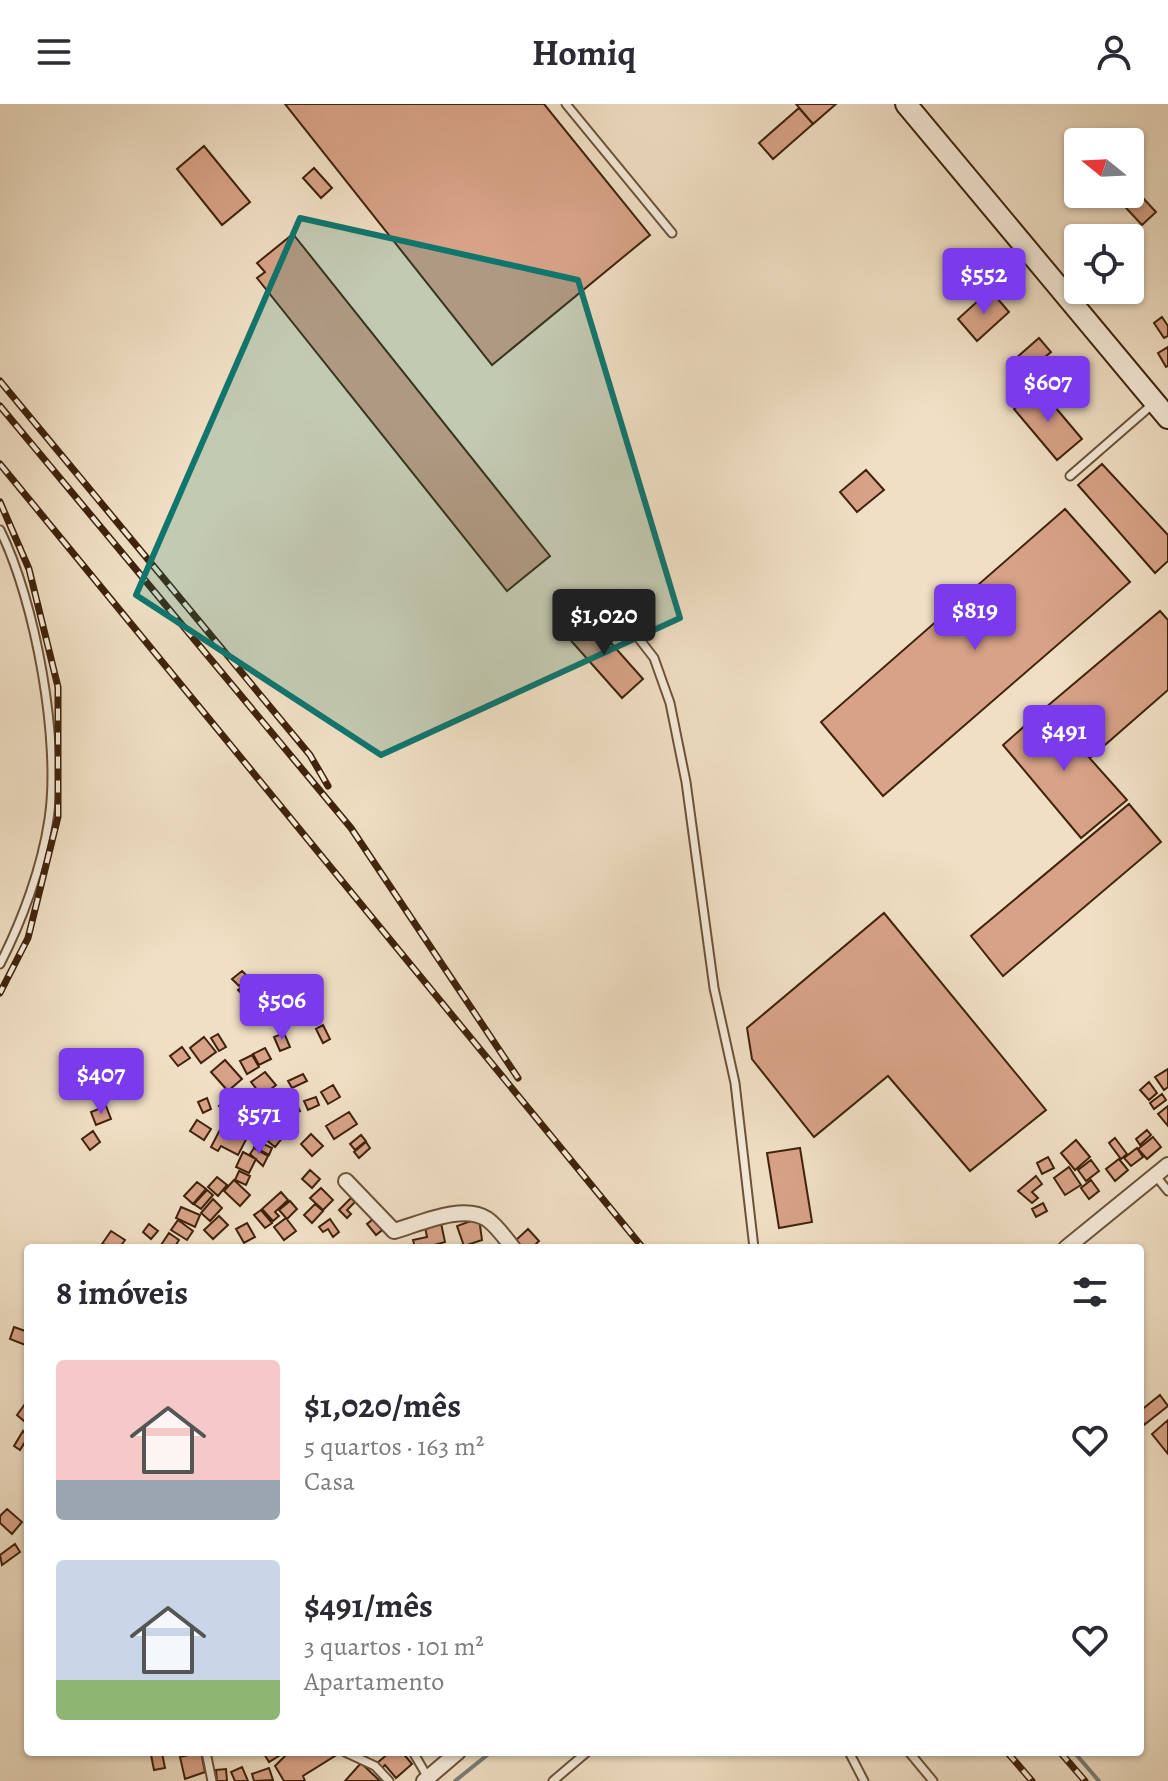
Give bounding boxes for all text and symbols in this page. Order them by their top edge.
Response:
text: Homiq [532,28,636,77]
icon: menu [32,30,76,74]
icon: person [1092,30,1136,74]
north arrow [1064,128,1144,208]
map controls [1064,128,1144,304]
button: locate [1064,224,1144,304]
pin: $552 [937,248,1031,316]
text: $552 [961,256,1007,291]
pin: $607 [1001,356,1095,424]
text: $607 [1024,364,1072,399]
pin: $819 [928,584,1022,652]
pin: $1,020 [539,589,669,657]
text: $819 [952,592,998,627]
text: $1,020 [570,597,638,632]
pin: $491 [1017,705,1111,773]
text: $491 [1041,713,1087,748]
pin: $506 [235,974,329,1042]
text: $506 [258,982,306,1017]
pin: $407 [54,1048,148,1116]
text: $407 [77,1056,125,1091]
pin: $571 [212,1088,306,1156]
text: $571 [237,1096,281,1131]
text: 8 imóveis [56,1269,188,1316]
icon: filters [1068,1270,1112,1314]
text: $1,020/mês [304,1382,461,1429]
icon: home [120,1392,216,1488]
icon: heart [1068,1418,1112,1462]
text: 5 quartos · 163 m² [304,1429,484,1464]
text: Casa [304,1464,355,1499]
text: $491/mês [304,1582,433,1629]
icon: home [120,1592,216,1688]
icon: heart [1068,1618,1112,1662]
text: 3 quartos · 101 m² [304,1629,484,1664]
text: Apartamento [304,1664,444,1699]

